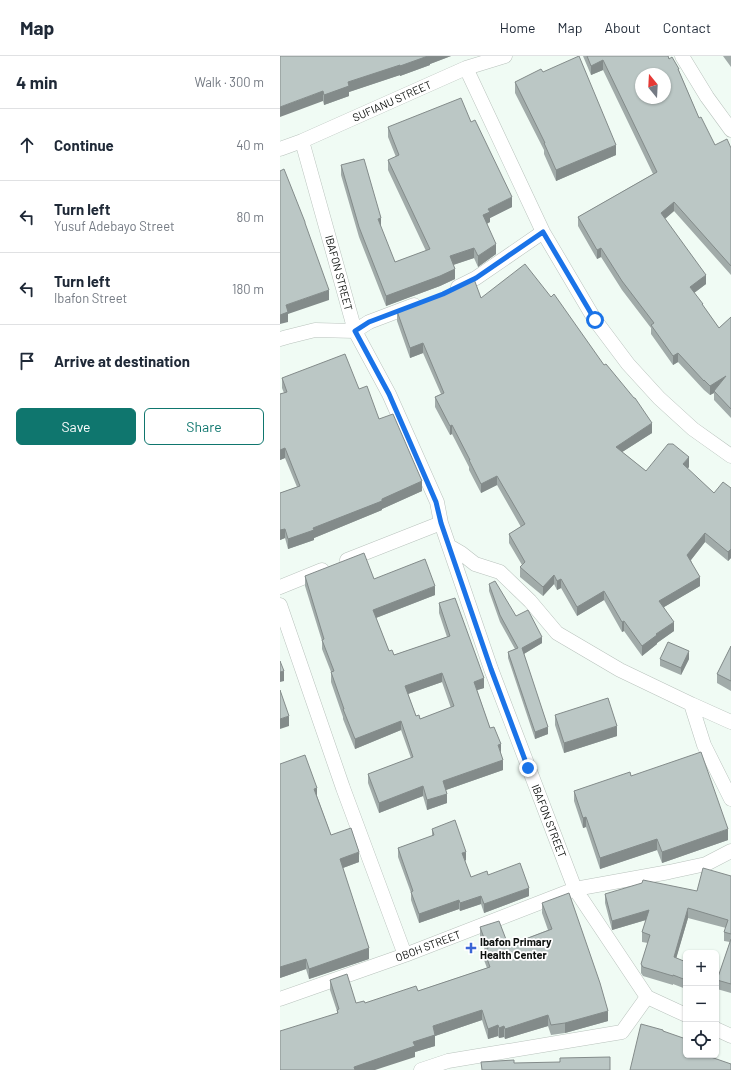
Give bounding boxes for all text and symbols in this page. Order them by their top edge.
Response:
text: Map [20,16,54,39]
text: Home [500,19,536,36]
text: Map [558,19,582,36]
text: About [604,19,641,36]
text: Contact [663,19,711,36]
north arrow [635,68,671,104]
text: 4 min [16,72,58,92]
text: Walk · 300 m [194,74,264,90]
street label: SUFIANU STREET [350,77,433,124]
icon: ahead [16,134,38,156]
text: Continue [54,136,114,154]
text: 40 m [236,137,264,153]
text: Turn left [54,200,110,218]
icon: left [16,206,38,228]
text: 80 m [237,209,264,225]
text: Yusuf Adebayo Street [54,218,175,234]
street label: IBAFON STREET [323,234,356,312]
text: Turn left [54,272,110,290]
icon: left [16,278,38,300]
text: 180 m [232,281,264,297]
text: Ibafon Street [54,290,127,306]
route start [586,311,604,329]
icon: arrive [16,350,38,372]
text: Arrive at destination [54,352,190,370]
button: Save [16,408,136,445]
button: Share [144,408,264,445]
route end [519,759,537,777]
street label: IBAFON STREET [529,782,569,859]
street label: OBOH STREET [393,927,462,964]
place label: Ibafon Primary Health Center [480,935,552,961]
marker: Ibafon Primary Health Center [465,942,477,954]
map controls [683,950,719,1058]
button: + [683,950,719,986]
button: − [683,986,719,1022]
button: locate [683,1022,719,1058]

